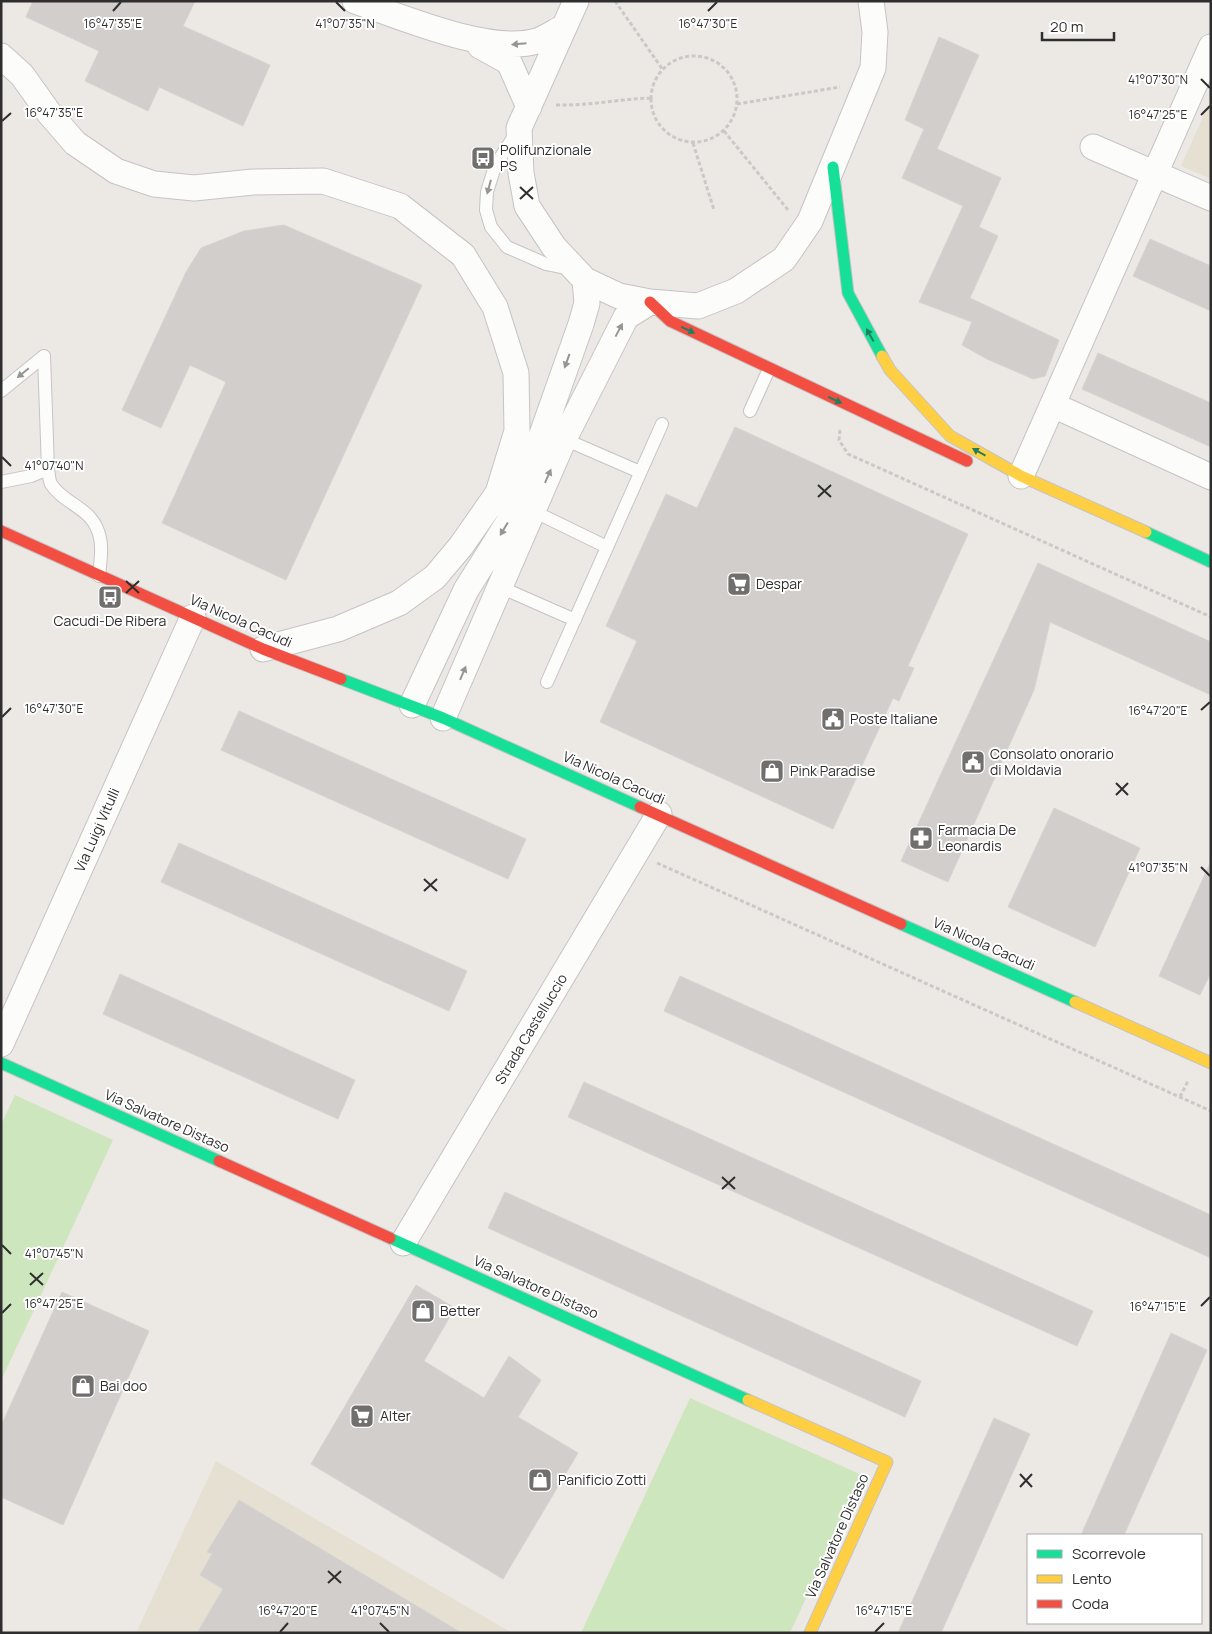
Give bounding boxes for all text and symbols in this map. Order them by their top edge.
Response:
scale bar [1042,10,1114,42]
text: 16°47'35"E [84,15,142,32]
text: 41°07'35"N [315,15,375,32]
text: 16°47'30"E [679,15,738,32]
text: 20 m [1050,16,1083,37]
one-way arrow [511,40,527,48]
text: 41°07'30"N [1128,71,1188,88]
text: 16°47'35"E [25,104,83,121]
text: 16°47'25"E [1129,106,1187,123]
place label: Polifunzionale PS [500,140,591,175]
bus stop icon: Polifunzionale PS [470,145,496,171]
one-way arrow [485,179,493,194]
one-way arrow [615,323,623,337]
one-way arrow [681,326,695,334]
one-way arrow [866,328,875,341]
one-way arrow [563,354,571,369]
one-way arrow [16,368,29,379]
one-way arrow [828,396,842,404]
one-way arrow [971,448,986,456]
text: 41°07'40"N [25,457,83,474]
one-way arrow [544,469,552,483]
one-way arrow [500,523,509,536]
supermarket icon: Despar [726,571,752,597]
place label: Despar [756,574,802,593]
bus stop icon: Cacudi-De Ribera [97,584,123,610]
street label: Via Nicola Cacudi [187,590,295,652]
place label: Cacudi-De Ribera [54,611,166,630]
one-way arrow [459,666,467,681]
text: 16°47'30"E [25,700,84,717]
text: 16°47'20"E [1129,702,1188,719]
public building icon: Poste Italiane [820,706,846,732]
place label: Poste Italiane [850,709,938,728]
place label: Consolato onorario di Moldavia [990,744,1114,779]
street label: Via Nicola Cacudi [560,747,668,809]
public building icon: Consolato onorario di Moldavia [960,749,986,775]
shop icon: Pink Paradise [759,758,785,784]
place label: Pink Paradise [790,761,875,780]
street label: Via Luigi Vitulli [70,785,124,875]
place label: Farmacia De Leonardis [938,820,1016,855]
pharmacy icon: Farmacia De Leonardis [908,825,934,851]
text: 41°07'35"N [1128,859,1188,876]
street label: Via Nicola Cacudi [930,913,1038,975]
street label: Strada Castelluccio [490,970,571,1088]
street label: Via Salvatore Distaso [102,1084,233,1157]
text: 41°07'45"N [25,1245,83,1262]
street label: Via Salvatore Distaso [471,1250,602,1323]
text: 16°47'25"E [25,1295,83,1312]
shop icon: Better [410,1298,436,1324]
text: 16°47'15"E [1130,1298,1186,1315]
place label: Better [440,1301,480,1320]
shop icon: Bai doo [70,1373,96,1399]
place label: Bai doo [100,1376,147,1395]
supermarket icon: Alter [349,1403,375,1429]
place label: Alter [380,1406,411,1425]
shop icon: Panificio Zotti [527,1467,553,1493]
place label: Panificio Zotti [558,1470,646,1489]
street label: Via Salvatore Distaso [800,1470,873,1601]
legend [1027,1534,1202,1624]
text: Scorrevole [1072,1543,1146,1564]
text: Lento [1072,1568,1112,1589]
text: Coda [1072,1593,1109,1614]
text: 16°47'20"E [259,1602,318,1619]
text: 41°07'45"N [351,1602,409,1619]
text: 16°47'15"E [856,1602,912,1619]

